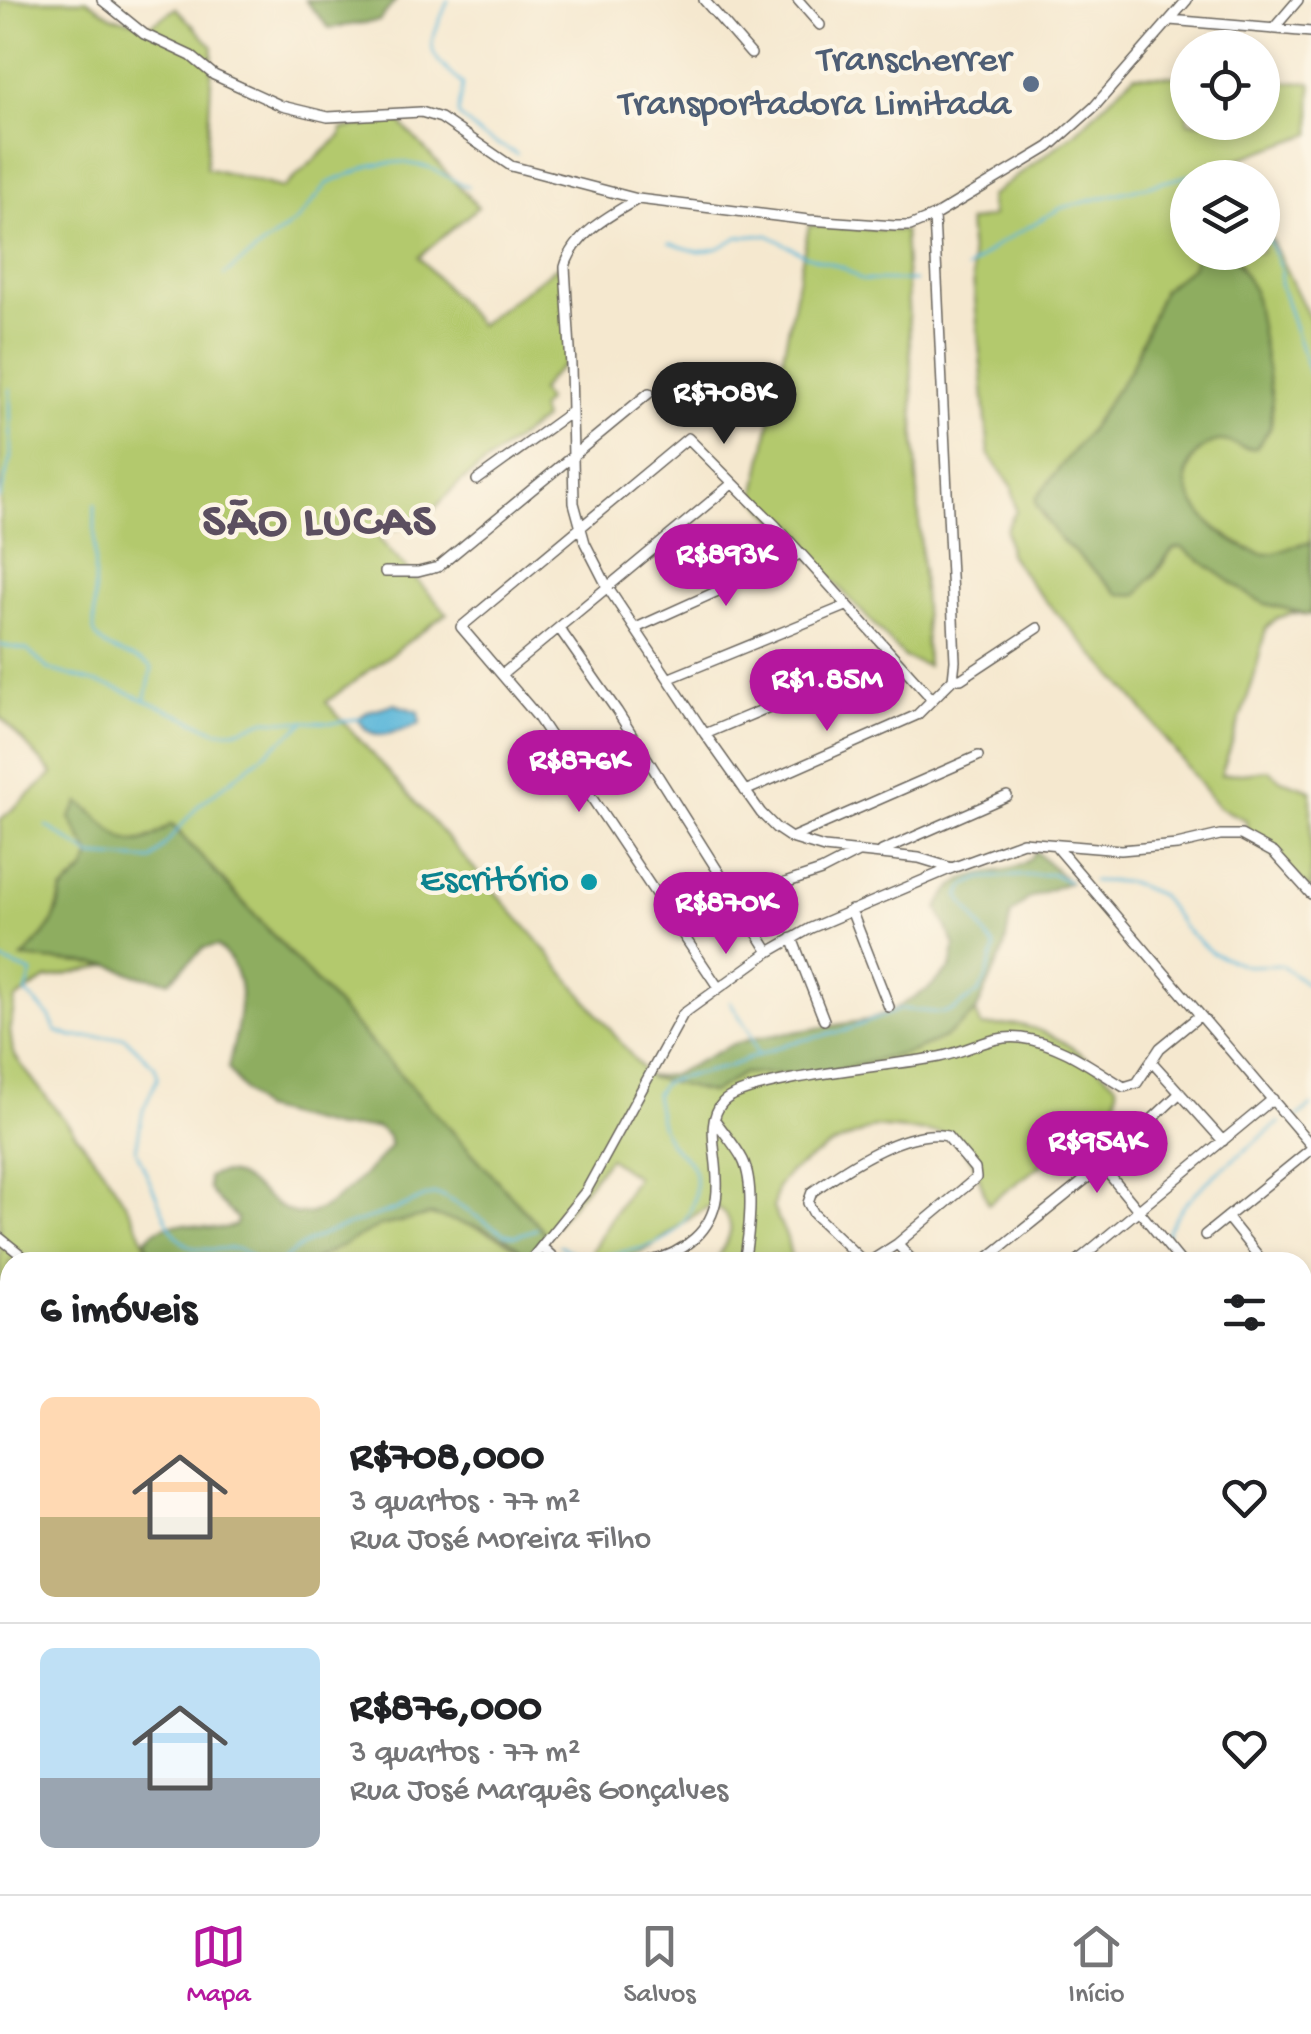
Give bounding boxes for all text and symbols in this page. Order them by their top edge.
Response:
map controls [1170,30,1280,270]
button: locate [1170,30,1280,140]
place label: Transcherrer Transportadora Limitada [616,40,1015,128]
marker: Transcherrer Transportadora Limitada [1020,73,1042,95]
button: layers [1170,160,1280,270]
pin: R$708K [643,362,805,447]
text: R$708K [673,375,775,413]
district label: SÃO LUCAS [202,496,438,553]
pin: R$893K [645,524,807,609]
text: R$893K [677,537,775,575]
pin: R$1.85M [735,649,919,734]
text: R$1.85M [772,662,882,700]
pin: R$876K [498,730,660,815]
text: R$876K [529,743,629,781]
place label: Escritório [420,860,569,904]
marker: Escritório [578,871,600,893]
pin: R$870K [645,872,807,957]
text: R$870K [675,885,777,923]
pin: R$954K [1016,1111,1178,1196]
text: R$954K [1049,1124,1145,1162]
icon: filters [1217,1285,1272,1340]
text: 6 imóveis [40,1288,197,1337]
text: R$708,000 [350,1435,544,1484]
icon: home [120,1437,240,1557]
icon: heart [1217,1470,1272,1525]
text: 3 quartos · 77 m² [350,1484,580,1522]
text: Rua José Moreira Filho [350,1522,651,1560]
text: R$876,000 [350,1686,542,1735]
icon: home [120,1688,240,1808]
icon: heart [1217,1721,1272,1776]
text: 3 quartos · 77 m² [350,1735,580,1773]
text: Rua José Marquês Gonçalves [350,1773,728,1811]
tab: Mapa [186,1919,251,2012]
tab: Salvos [624,1919,695,2012]
tab: Início [1068,1919,1125,2012]

